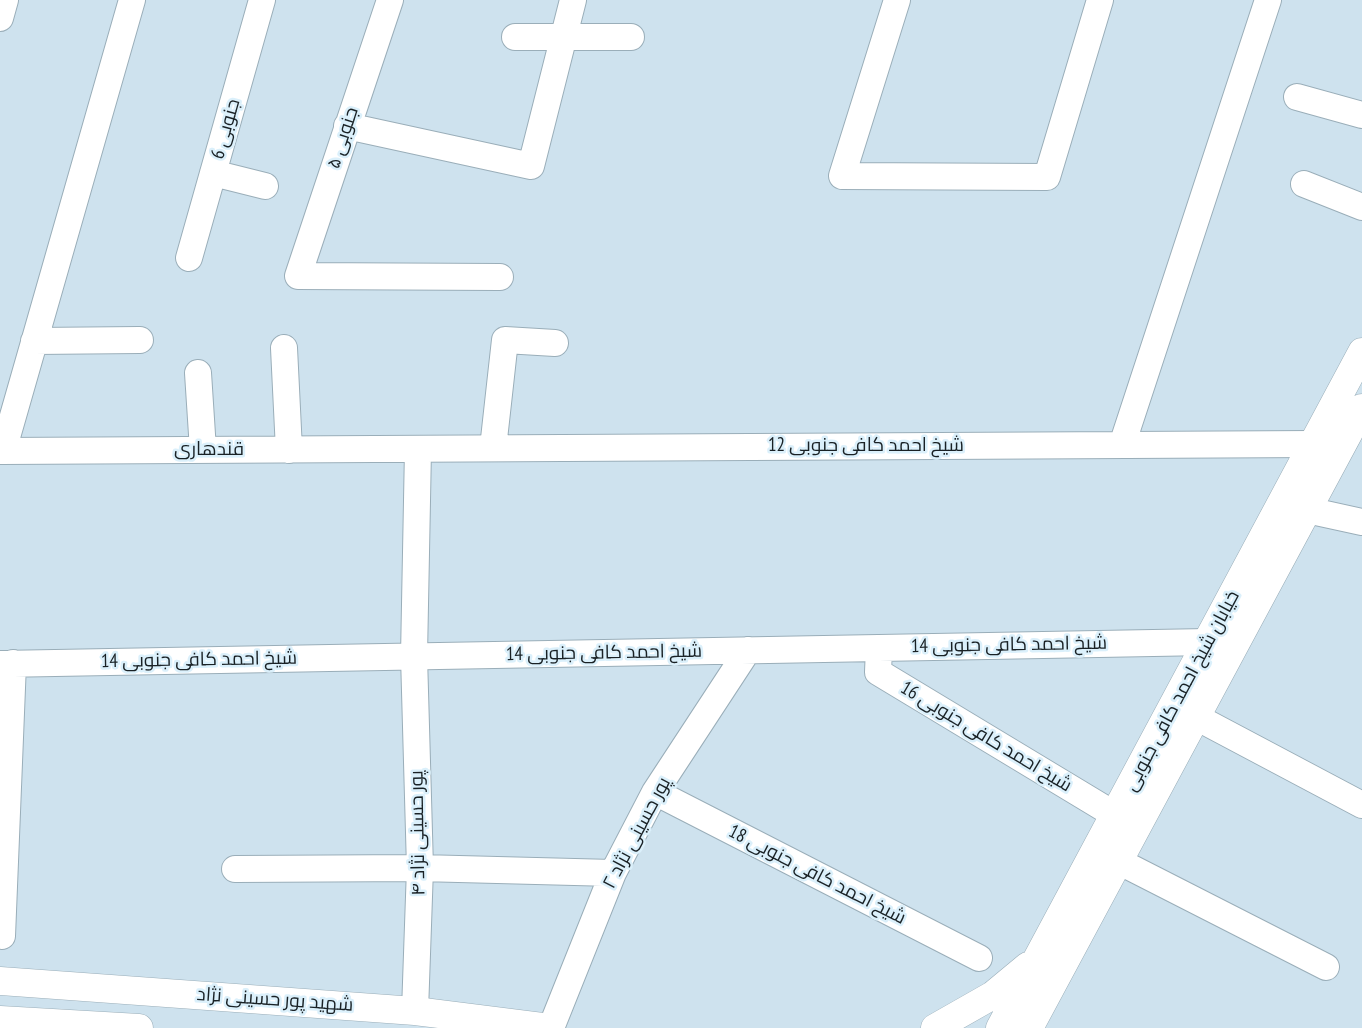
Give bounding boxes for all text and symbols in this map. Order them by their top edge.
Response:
street label: جنوبی 6 [207,96,245,162]
street label: جنوبی ۵ [322,104,364,172]
street label: شیخ احمد کافی جنوبی 12 [768,435,964,457]
street label: قندهاری [174,439,244,461]
street label: خیابان شیخ احمد کافی جنوبی [1119,587,1245,795]
street label: شیخ احمد کافی جنوبی 14 [911,632,1107,658]
street label: شیخ احمد کافی جنوبی 14 [506,640,702,666]
street label: شیخ احمد کافی جنوبی 14 [101,647,297,673]
street label: شیخ احمد کافی جنوبی 16 [896,677,1076,797]
street label: پور حسینی نژاد ۴ [406,770,430,896]
street label: پور حسینی نژاد ۲ [598,773,676,893]
street label: شیخ احمد کافی جنوبی 18 [724,820,910,930]
street label: شهید پور حسینی نژاد [196,983,354,1017]

